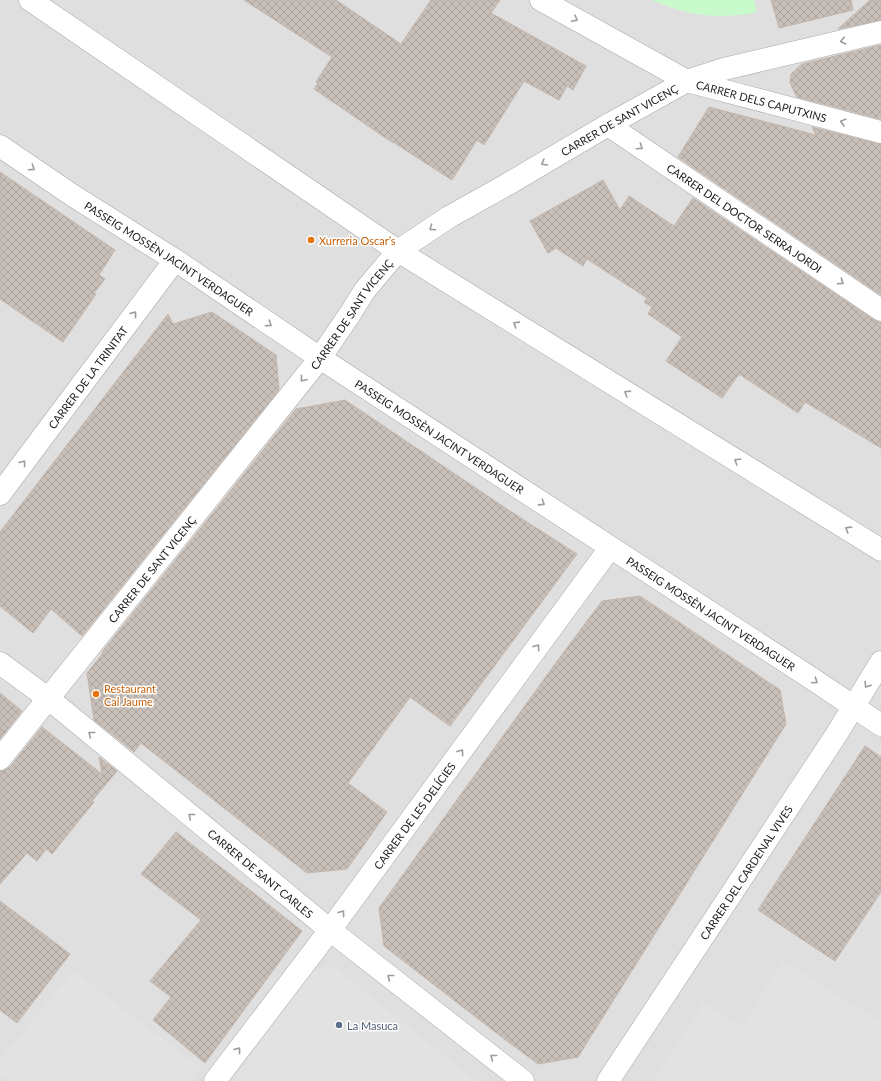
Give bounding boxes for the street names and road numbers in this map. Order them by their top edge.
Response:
street label: CARRER DELS CAPUTXINS [695,77,828,124]
street label: CARRER DE SANT VICENÇ [558,81,680,158]
street label: CARRER DEL DOCTOR SERRA JORDI [665,160,825,275]
street label: PASSEIG MOSSÈN JACINT VERDAGUER [82,198,256,318]
street label: CARRER DE SANT VICENÇ [307,256,395,372]
street label: CARRER DE LA TRINITAT [45,323,130,431]
street label: PASSEIG MOSSÈN JACINT VERDAGUER [353,376,527,496]
street label: CARRER DE SANT VICENÇ [105,513,198,625]
street label: PASSEIG MOSSÈN JACINT VERDAGUER [625,553,798,673]
street label: CARRER DE LES DELÍCIES [371,759,458,871]
street label: CARRER DEL CARDENAL VIVES [697,803,794,942]
street label: CARRER DE SANT CARLES [205,826,316,920]

